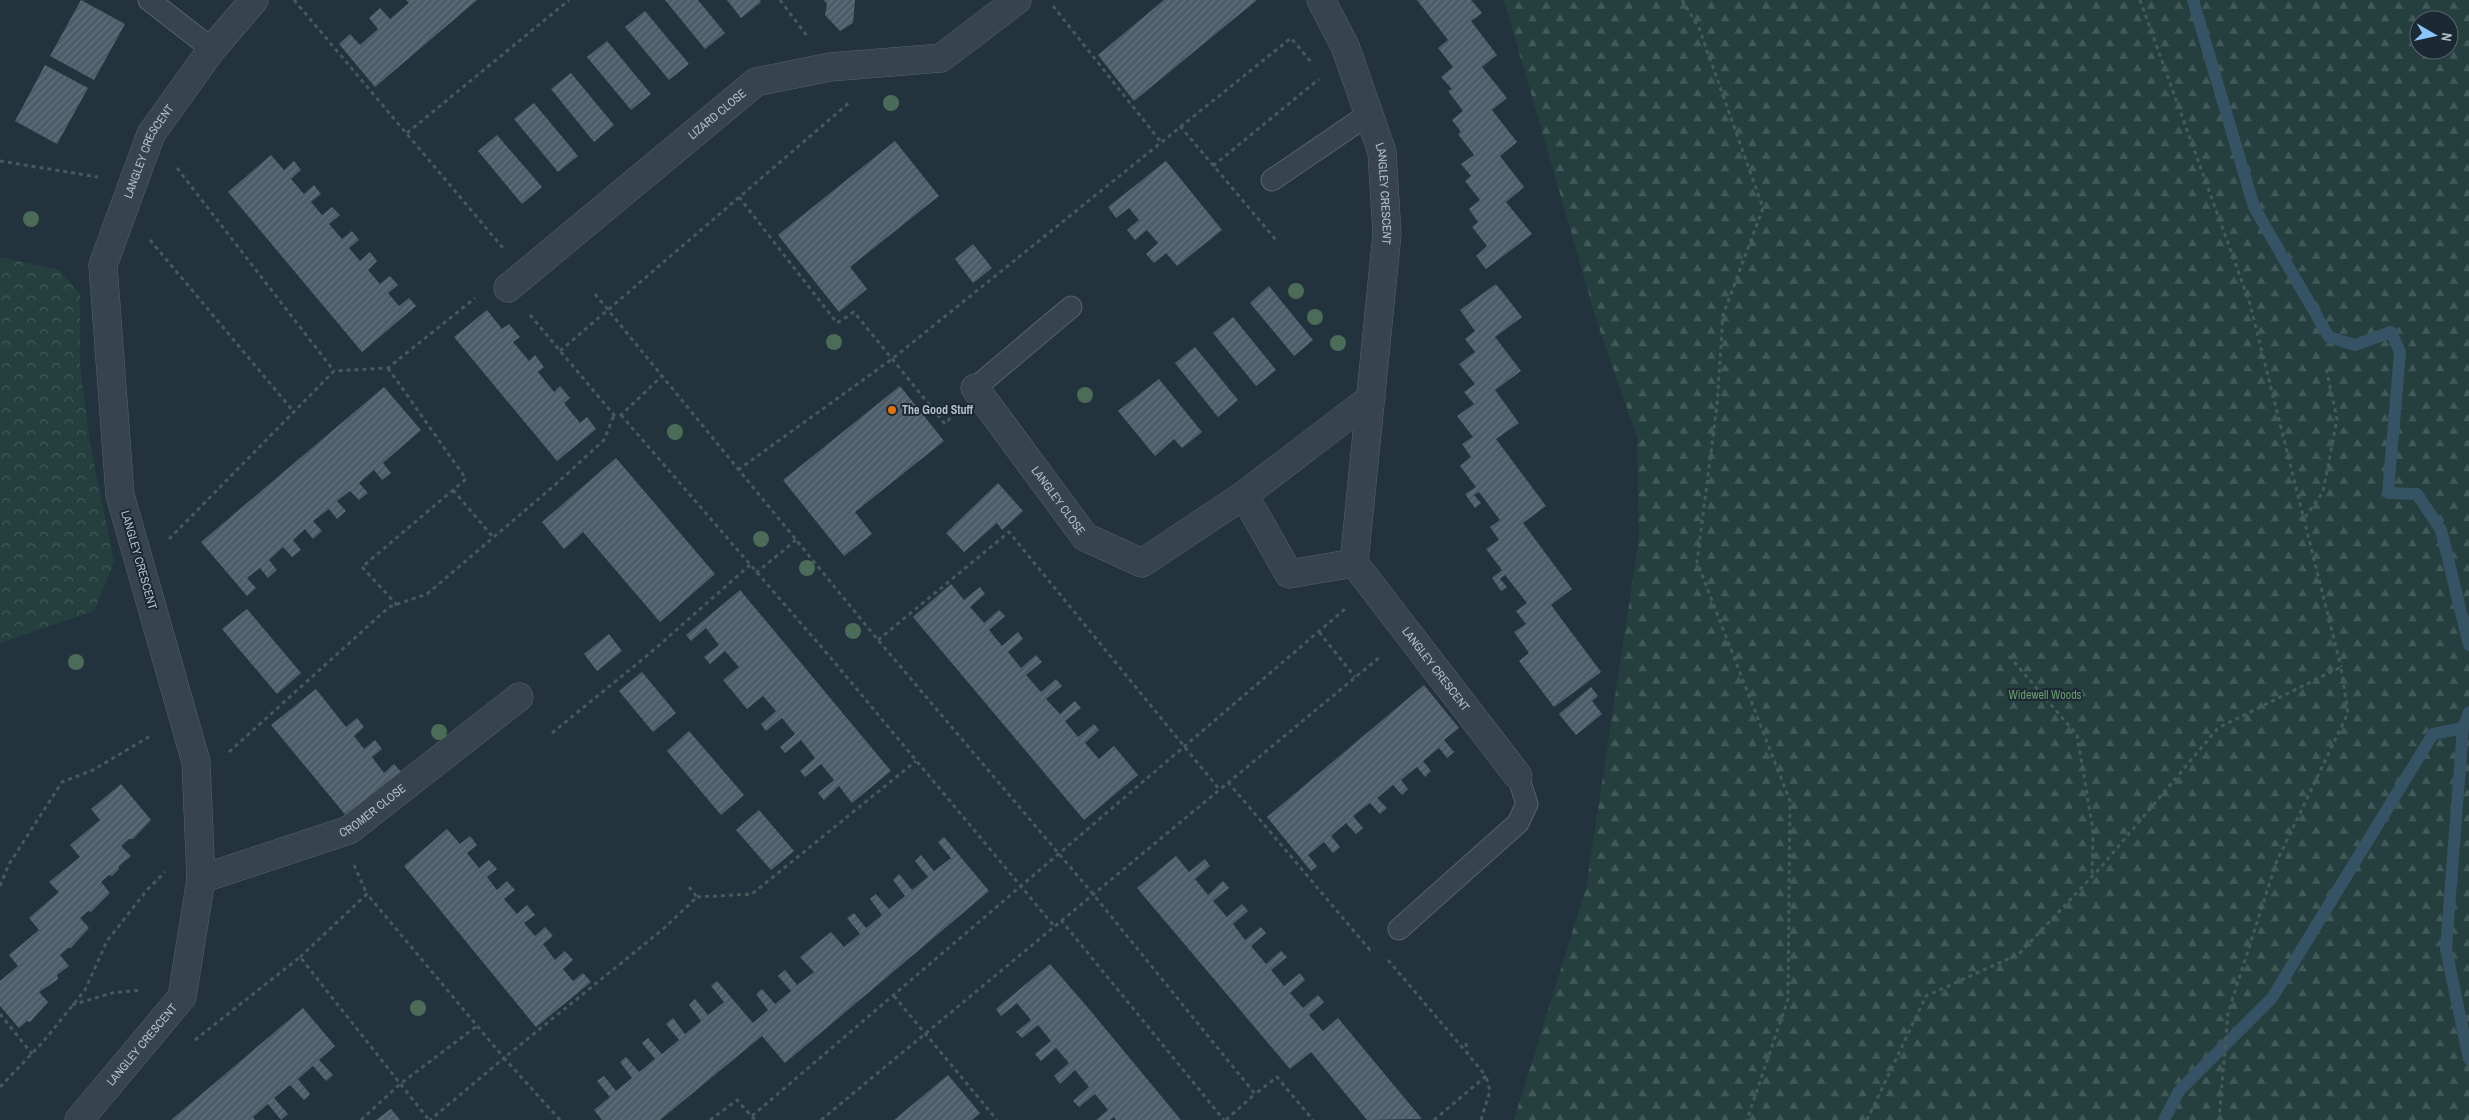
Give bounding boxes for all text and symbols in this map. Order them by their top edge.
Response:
north arrow [2409,10,2459,60]
text: N [2437,32,2456,43]
street label: LIZARD CLOSE [685,85,750,143]
street label: LANGLEY CRESCENT [120,101,178,201]
street label: LANGLEY CRESCENT [1371,141,1395,246]
place label: The Good Stuff [902,402,974,418]
marker: The Good Stuff [886,404,898,416]
street label: LANGLEY CLOSE [1028,463,1089,538]
street label: LANGLEY CRESCENT [117,509,161,611]
street label: LANGLEY CRESCENT [1398,624,1473,715]
park label: Widewell Woods [2008,687,2082,703]
street label: CROMER CLOSE [337,781,409,841]
street label: LANGLEY CRESCENT [103,1001,181,1089]

